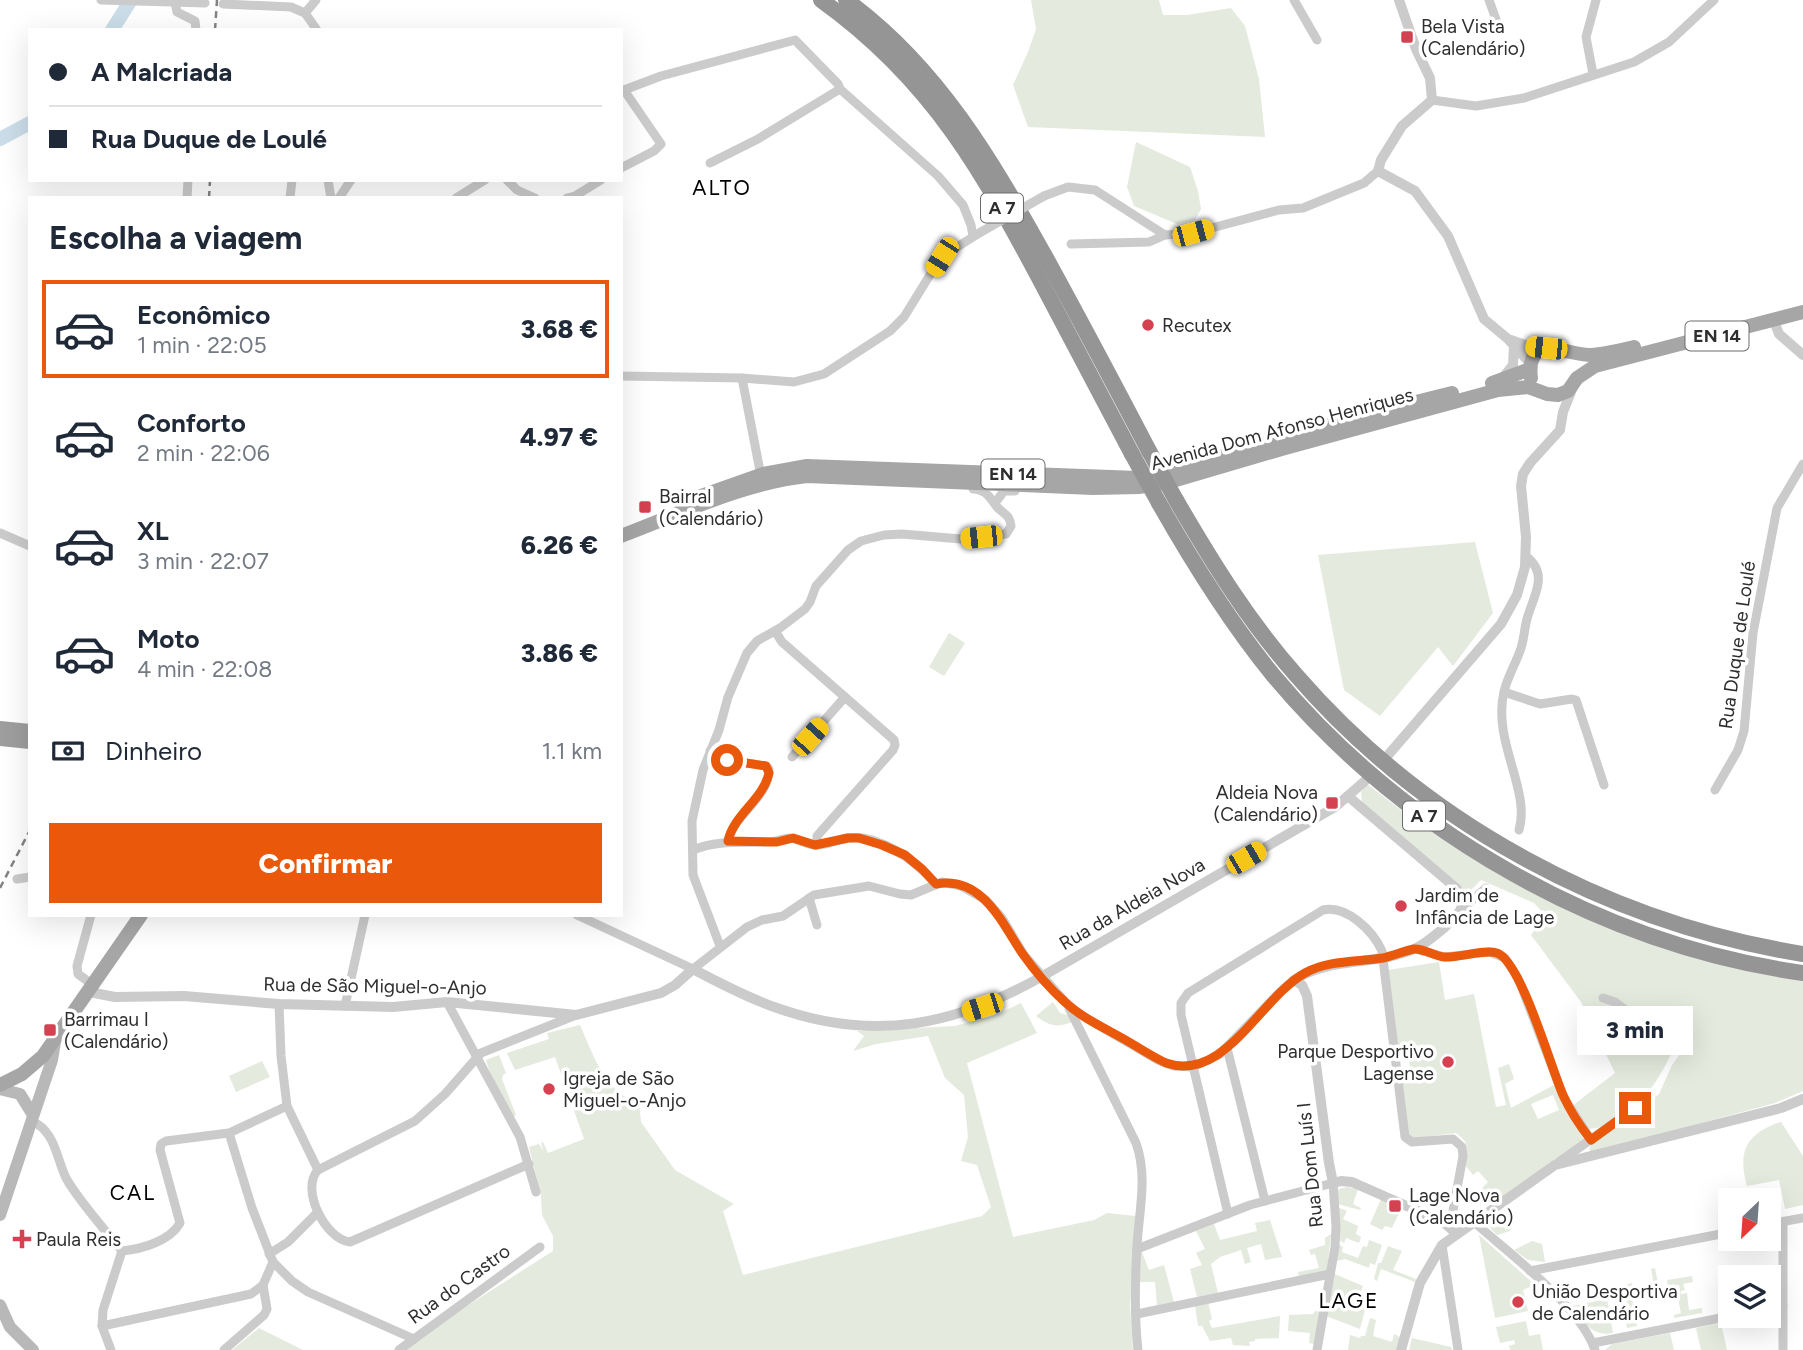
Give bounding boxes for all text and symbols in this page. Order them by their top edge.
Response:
place label: Bela Vista (Calendário) [1421,15,1526,60]
marker: Bela Vista (Calendário) [1399,29,1415,45]
text: A Malcriada [91,56,232,88]
text: Rua Duque de Loulé [91,123,327,155]
district label: ALTO [692,175,752,200]
road number: A 7 [981,194,1023,223]
car [1170,217,1217,249]
text: Escolha a viagem [49,219,302,257]
car [922,234,963,280]
icon: car [53,298,116,361]
text: Econômico [137,299,270,331]
text: 3.68 € [521,313,598,345]
place label: Recutex [1162,314,1232,337]
marker: Recutex [1140,317,1156,333]
road number: EN 14 [1686,322,1748,350]
text: 1 min · 22:05 [137,331,267,359]
car [1525,335,1568,361]
street label: Avenida Dom Afonso Henriques [1148,383,1416,475]
icon: car [53,406,116,469]
text: Conforto [137,407,246,439]
text: 4.97 € [520,421,598,453]
text: 2 min · 22:06 [137,439,270,467]
road number: EN 14 [982,460,1044,488]
place label: Bairral (Calendário) [659,485,764,530]
marker: Bairral (Calendário) [637,499,653,515]
icon: car [53,514,116,577]
text: XL [137,515,169,547]
car [960,524,1003,550]
text: 6.26 € [521,529,598,561]
text: 3 min · 22:07 [137,547,269,575]
street label: Rua Duque de Loulé [1714,559,1760,731]
icon: car [53,622,116,685]
text: Moto [137,623,200,655]
text: 3.86 € [521,637,598,669]
text: 4 min · 22:08 [137,655,272,683]
car [789,714,832,760]
icon: cash [49,732,87,770]
text: Dinheiro [105,735,202,767]
text: 1.1 km [542,737,602,765]
route start [711,744,743,776]
place label: Aldeia Nova (Calendário) [1213,781,1318,826]
marker: Aldeia Nova (Calendário) [1324,795,1340,811]
road number: A 7 [1403,802,1445,830]
button: Confirmar [49,823,602,903]
car [1223,838,1270,878]
street label: Rua da Aldeia Nova [1055,853,1209,955]
place label: Jardim de Infância de Lage [1415,884,1554,929]
marker: Jardim de Infância de Lage [1393,898,1409,914]
street label: Rua de São Miguel-o-Anjo [263,973,487,999]
car [959,991,1006,1023]
callout: 3 min [1577,1006,1693,1056]
place label: Barrimau I (Calendário) [64,1008,169,1053]
text: 3 min [1606,1016,1664,1044]
marker: Barrimau I (Calendário) [42,1022,58,1038]
place label: Parque Desportivo Lagense [1277,1040,1434,1085]
marker: Parque Desportivo Lagense [1440,1054,1456,1070]
place label: Igreja de São Miguel-o-Anjo [563,1067,686,1112]
marker: Igreja de São Miguel-o-Anjo [541,1081,557,1097]
route end [1619,1092,1651,1124]
street label: Rua Dom Luís I [1292,1101,1328,1229]
district label: CAL [110,1180,156,1205]
place label: Lage Nova (Calendário) [1409,1184,1514,1229]
north arrow [1718,1188,1782,1251]
map controls [1718,1188,1781,1328]
marker: Lage Nova (Calendário) [1387,1198,1403,1214]
place label: Paula Reis [36,1228,121,1251]
marker: Paula Reis [14,1231,30,1247]
street label: Rua do Castro [403,1239,515,1329]
button: layers [1718,1265,1781,1328]
place label: União Desportiva de Calendário [1532,1280,1678,1325]
district label: LAGE [1318,1288,1380,1313]
marker: União Desportiva de Calendário [1510,1294,1526,1310]

